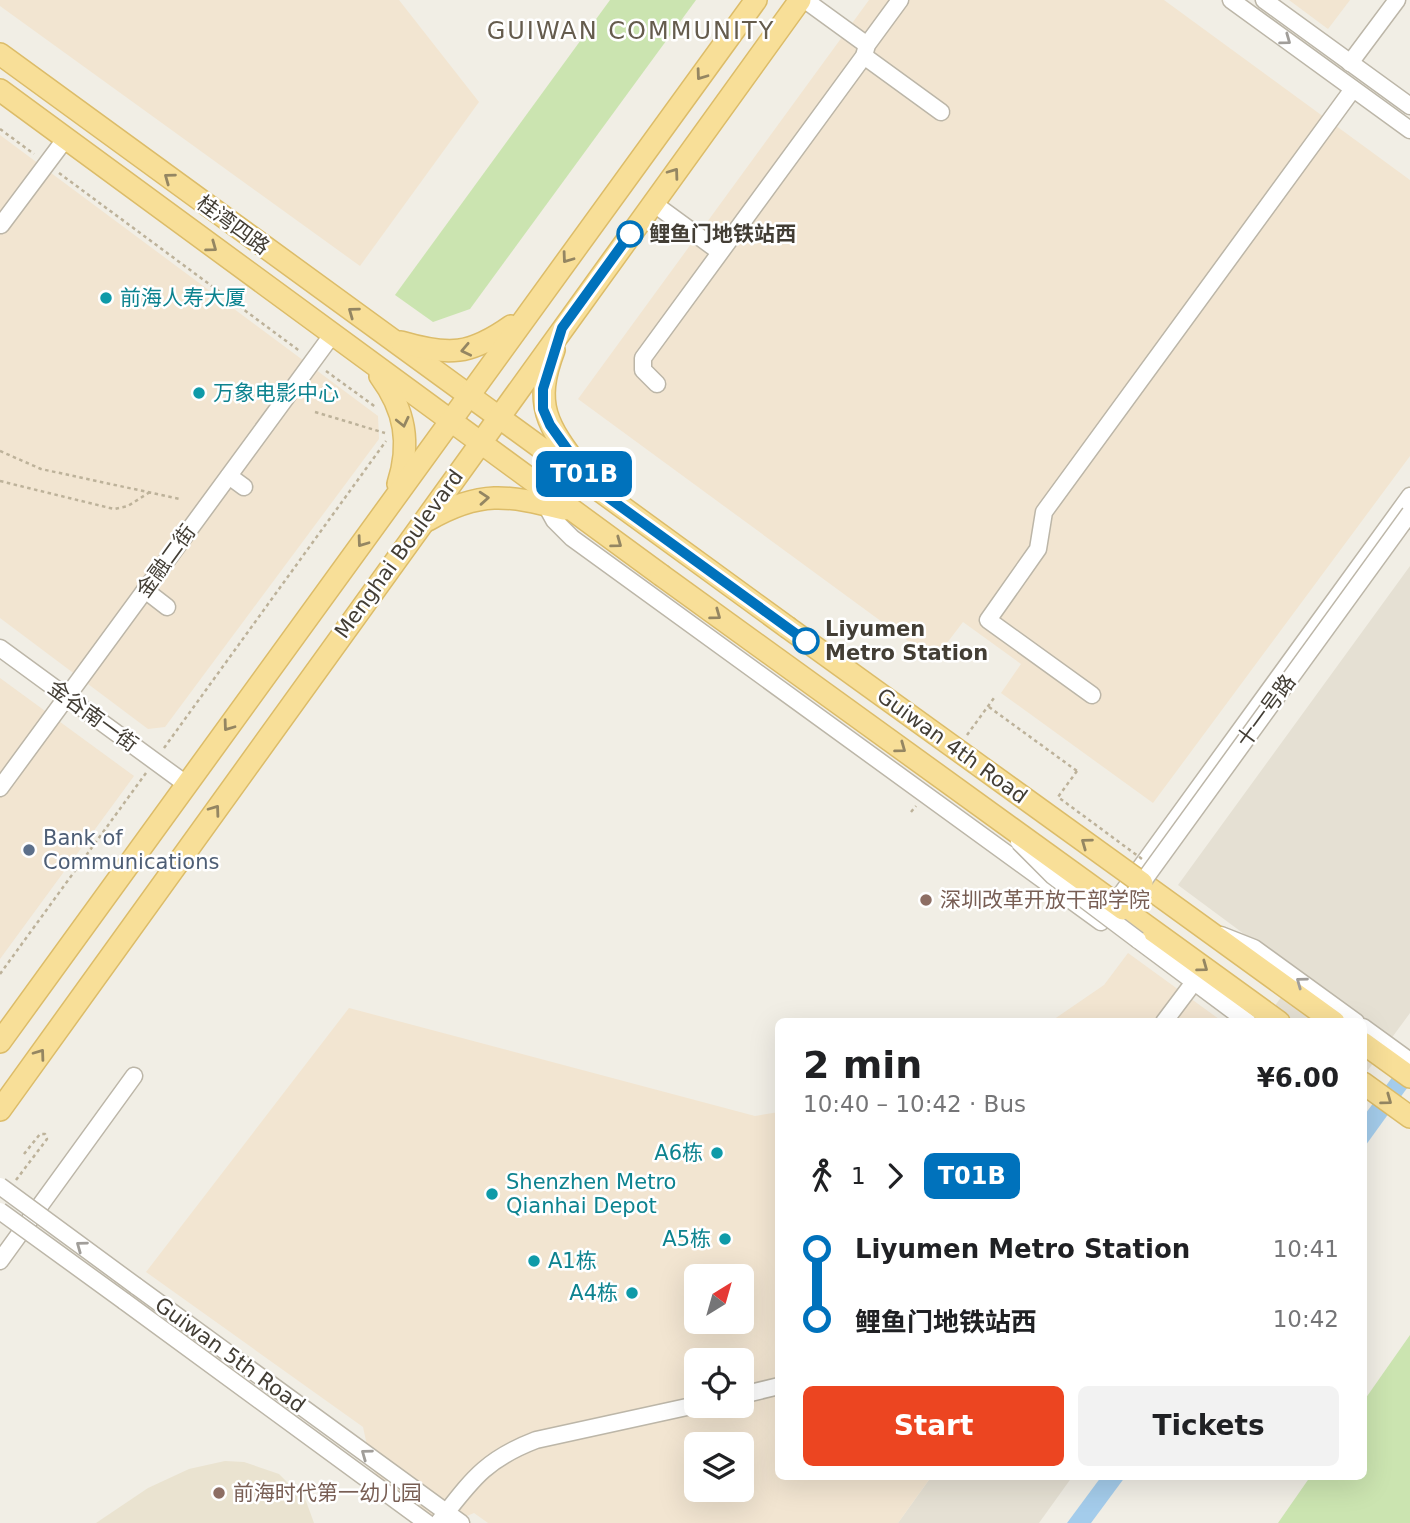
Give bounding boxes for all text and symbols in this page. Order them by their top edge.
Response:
district label: GUIWAN COMMUNITY [487,17,775,45]
one-way arrow [1278,32,1291,44]
one-way arrow [697,67,709,80]
one-way arrow [666,168,678,181]
one-way arrow [164,174,177,186]
street label: 桂湾四路 [192,191,274,259]
marker: 鲤鱼门地铁站西 [617,221,643,247]
place label: 鲤鱼门地铁站西 [649,222,796,246]
one-way arrow [205,238,217,251]
one-way arrow [563,250,575,263]
place label: 前海人寿大厦 [120,286,246,310]
marker: 前海人寿大厦 [98,290,114,306]
one-way arrow [348,308,361,321]
one-way arrow [460,341,472,356]
place label: 万象电影中心 [213,381,339,405]
marker: 万象电影中心 [191,385,207,401]
one-way arrow [394,416,409,428]
line badge: T01B [535,451,633,497]
text: T01B [550,460,618,488]
street label: Menghai Boulevard [330,465,468,643]
one-way arrow [479,491,490,506]
street label: 金融二街 [132,520,200,602]
one-way arrow [357,534,370,547]
one-way arrow [609,535,622,547]
one-way arrow [708,607,721,619]
place label: Liyumen Metro Station [825,617,988,665]
marker: Liyumen Metro Station [793,628,819,654]
street label: 十一号路 [1232,670,1300,752]
street label: 金谷南一街 [43,675,143,757]
street label: Guiwan 4th Road [872,683,1032,809]
one-way arrow [224,718,236,731]
one-way arrow [893,740,905,752]
one-way arrow [207,805,220,818]
place label: Bank of Communications [43,826,219,874]
one-way arrow [1081,839,1094,851]
marker: Bank of Communications [21,842,37,858]
place label: 深圳改革开放干部学院 [940,888,1150,912]
marker: 深圳改革开放干部学院 [918,892,934,908]
one-way arrow [1195,958,1207,971]
one-way arrow [1296,978,1309,990]
text: 2 min [803,1043,922,1087]
one-way arrow [32,1049,44,1062]
text: ¥6.00 [1257,1063,1339,1093]
text: 10:40 – 10:42 · Bus [803,1091,1026,1117]
one-way arrow [1379,1092,1392,1104]
place label: A6栋 [654,1141,703,1165]
marker: A6栋 [709,1145,725,1161]
icon: walk [803,1157,841,1195]
icon: forward [876,1157,914,1195]
text: T01B [938,1162,1006,1190]
text: 1 [851,1163,866,1189]
place label: Shenzhen Metro Qianhai Depot [506,1170,676,1218]
marker: Shenzhen Metro Qianhai Depot [484,1186,500,1202]
place label: A5栋 [662,1227,711,1251]
marker: A5栋 [717,1231,733,1247]
text: Liyumen Metro Station [855,1234,1190,1264]
text: 10:41 [1273,1236,1339,1262]
one-way arrow [76,1241,89,1254]
place label: A1栋 [548,1249,597,1273]
marker: A1栋 [526,1253,542,1269]
north arrow [684,1264,754,1334]
map controls [684,1264,754,1502]
place label: A4栋 [569,1281,618,1305]
marker: A4栋 [624,1285,640,1301]
street label: Guiwan 5th Road [150,1292,310,1418]
text: 10:42 [1273,1306,1339,1332]
text: 鲤鱼门地铁站西 [855,1307,1037,1337]
button: locate [684,1348,754,1418]
button: Start [803,1386,1064,1466]
button: Tickets [1078,1386,1339,1466]
button: layers [684,1432,754,1502]
one-way arrow [361,1450,374,1462]
place label: 前海时代第一幼儿园 [233,1481,422,1505]
marker: 前海时代第一幼儿园 [211,1485,227,1501]

